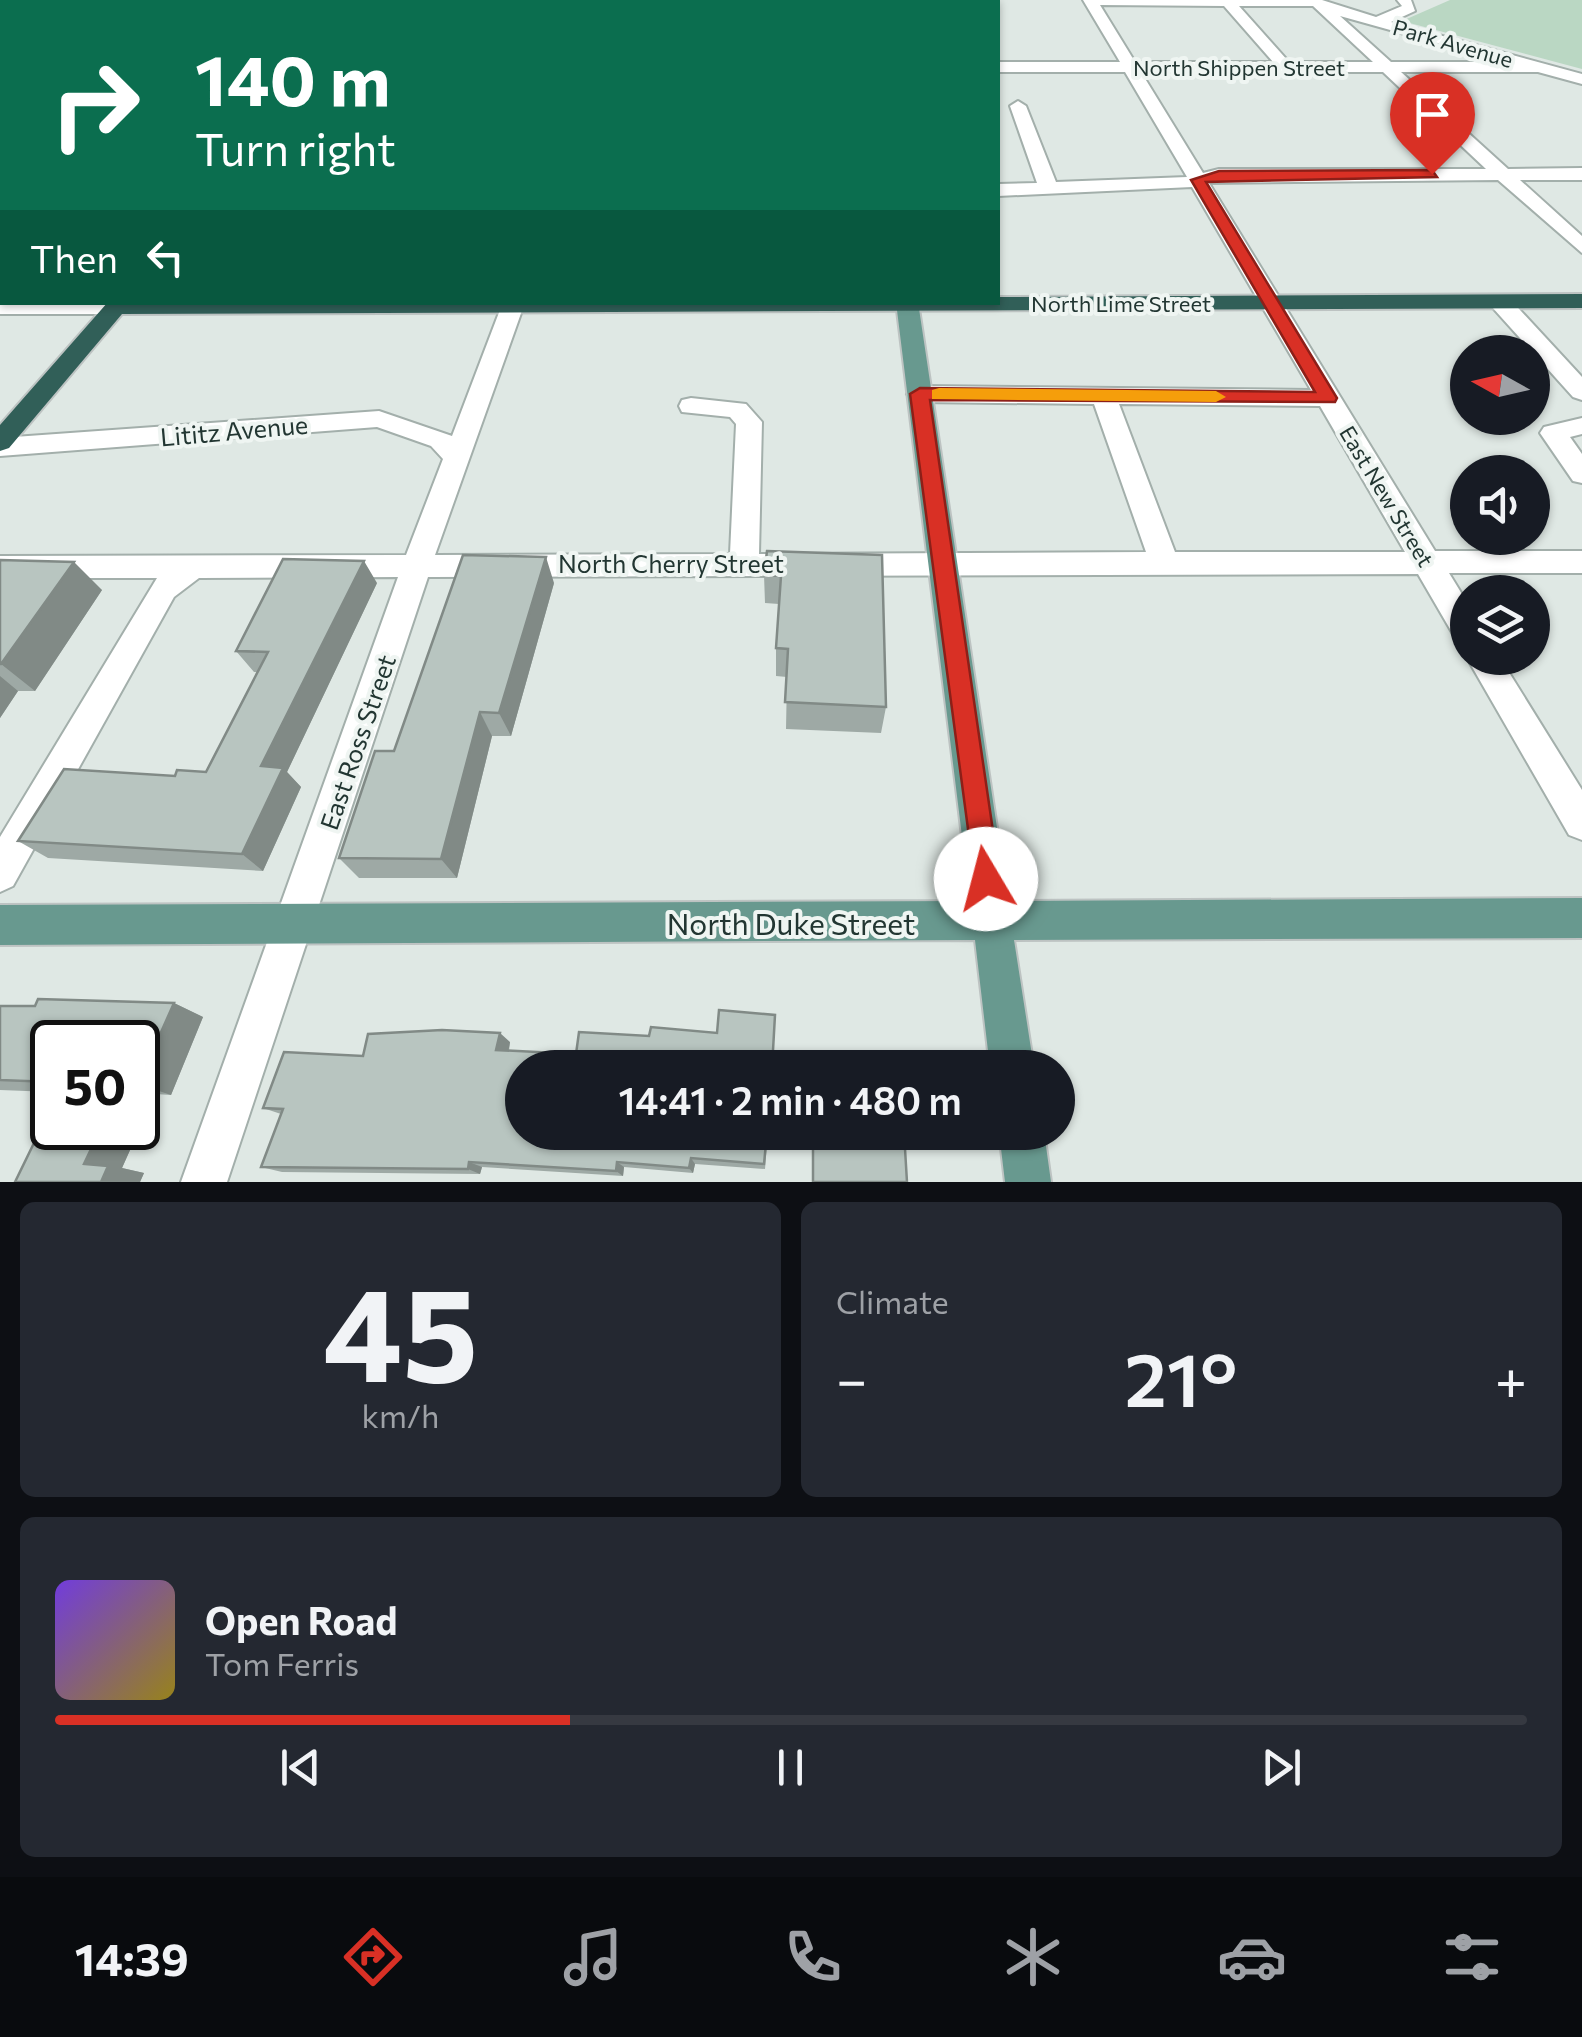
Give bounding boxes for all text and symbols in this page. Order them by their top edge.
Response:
street label: Park Avenue [1390,13,1516,73]
text: 140 m [195,35,391,120]
icon: right [30,40,160,170]
street label: North Shippen Street [1133,54,1345,81]
pin [1390,72,1475,175]
icon: arrive [1405,87,1460,142]
text: Turn right [195,120,396,175]
icon: left [138,230,193,285]
text: Then [30,234,118,281]
street label: North Lime Street [1031,290,1211,317]
north arrow [1450,335,1550,435]
map controls [1450,335,1550,675]
street label: Lititz Avenue [159,409,309,451]
street label: East New Street [1334,421,1440,571]
button: sound [1450,455,1550,555]
street label: North Cherry Street [558,548,784,578]
button: layers [1450,575,1550,675]
street label: East Ross Street [313,651,401,833]
position arrow [934,827,1038,931]
street label: North Duke Street [667,904,915,941]
speed limit sign: 50 [30,1020,160,1150]
text: 14:41 · 2 min · 480 m [618,1076,962,1123]
text: 45 [323,1250,478,1409]
text: Climate [836,1281,949,1321]
text: 21° [1124,1331,1237,1422]
text: − [836,1344,867,1411]
text: + [1495,1344,1527,1411]
text: km/h [362,1395,439,1435]
text: Open Road [205,1596,398,1643]
text: Tom Ferris [205,1643,359,1683]
icon: previous [273,1740,328,1795]
icon: pause [763,1740,818,1795]
icon: next [1254,1740,1309,1795]
icon: directions [338,1922,408,1992]
icon: music [558,1922,628,1992]
icon: phone [778,1922,848,1992]
icon: climate [998,1922,1068,1992]
icon: car [1217,1922,1287,1992]
icon: filters [1437,1922,1507,1992]
text: 14:39 [75,1930,189,1985]

